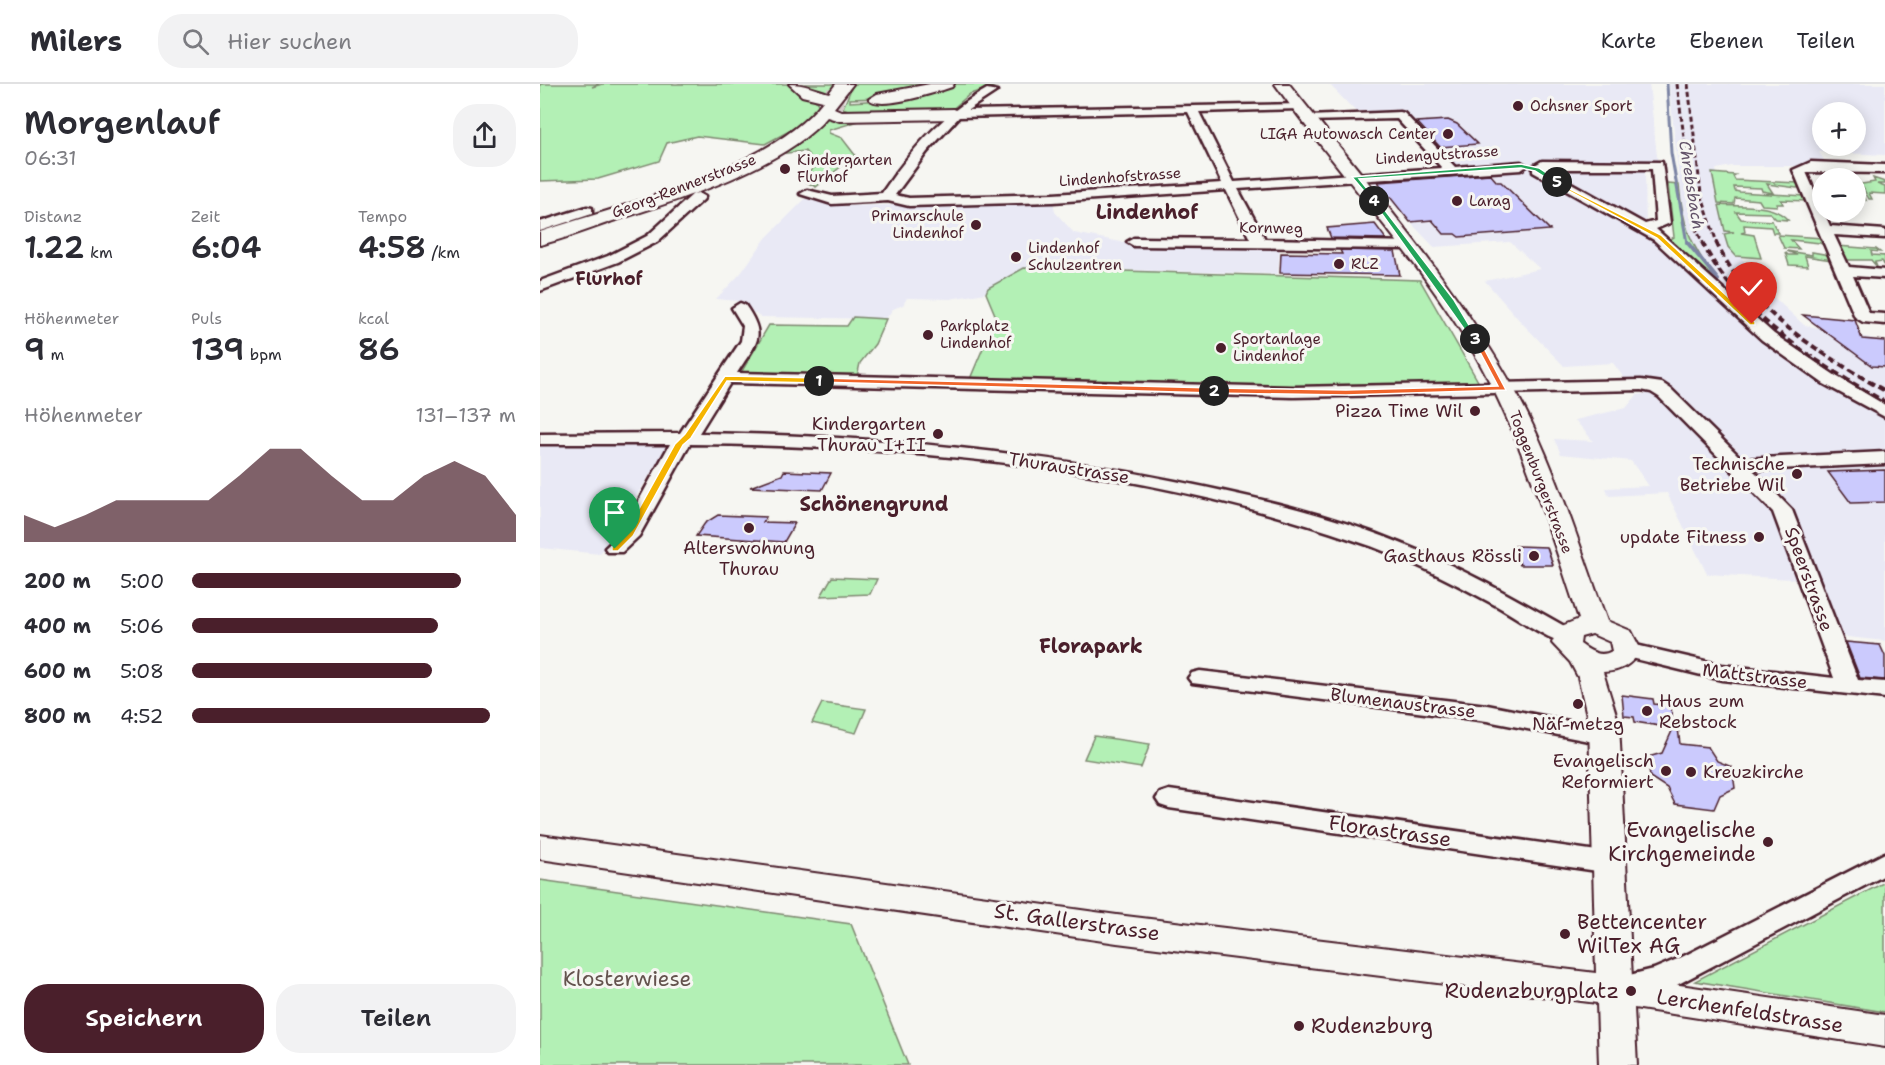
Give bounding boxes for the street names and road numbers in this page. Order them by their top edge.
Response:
street label: Lindengutstrasse [1375,141,1499,169]
street label: Georg-Rennerstrasse [609,149,759,223]
street label: Lindenhofstrasse [1058,163,1182,191]
street label: Kornweg [1239,217,1303,239]
street label: Toggenburgerstrasse [1504,408,1578,556]
street label: Thuraustrasse [1007,447,1131,489]
street label: Speerstrasse [1779,523,1839,635]
street label: Mattstrasse [1701,658,1809,694]
street label: Blumenaustrasse [1329,682,1477,724]
street label: Florastrasse [1327,809,1453,853]
street label: St. Gallerstrasse [992,897,1162,947]
street label: Lerchenfeldstrasse [1654,982,1846,1040]

